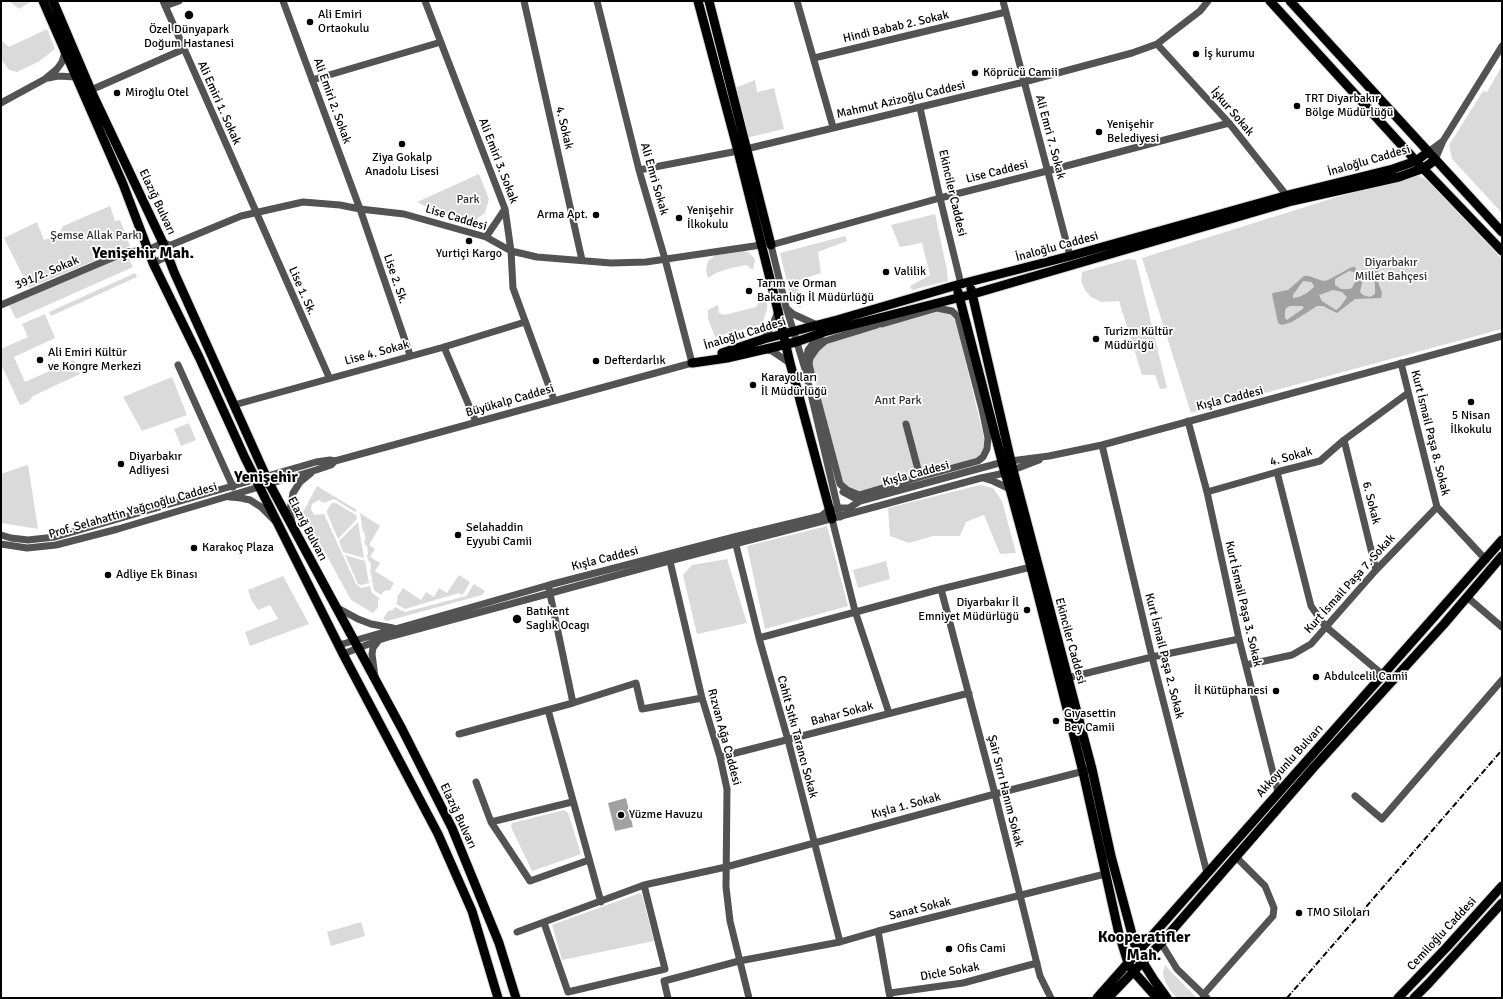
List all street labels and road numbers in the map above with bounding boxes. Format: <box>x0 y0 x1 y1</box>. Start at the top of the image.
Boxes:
street label: Hindi Babab 2. Sokak <box>842 8 950 46</box>
street label: Ali Emiri 2. Sokak <box>310 56 354 146</box>
street label: Ali Emiri 1. Sokak <box>194 59 244 147</box>
street label: Mahmut Azizoğlu Caddesi <box>835 78 967 122</box>
street label: İşkur Sokak <box>1207 85 1257 139</box>
street label: Ali Emri 7. Sokak <box>1032 93 1068 181</box>
street label: 4. Sokak <box>552 105 576 151</box>
street label: Ali Emiri 3. Sokak <box>475 116 521 206</box>
street label: Ali Emri Sokak <box>637 141 671 217</box>
street label: İnaloğlu Caddesi <box>1326 142 1412 180</box>
street label: Ekinciler Caddesi <box>935 148 969 238</box>
street label: Lise Caddesi <box>964 157 1030 187</box>
street label: Elazığ Bulvarı <box>136 167 178 237</box>
street label: Lise Caddesi <box>423 202 489 234</box>
street label: İnaloğlu Caddesi <box>1014 229 1100 265</box>
street label: Lise 2. Sk. <box>380 252 410 306</box>
street label: 391/2. Sokak <box>13 253 81 293</box>
street label: Lise 1. Sk. <box>285 265 319 317</box>
street label: İnaloğlu Caddesi <box>702 315 788 353</box>
street label: Lise 4. Sokak <box>343 337 411 369</box>
street label: Kurt İsmail Paşa 8. Sokak <box>1407 369 1453 497</box>
street label: Büyükalp Caddesi <box>464 382 556 420</box>
street label: Kışla Caddesi <box>1195 384 1265 414</box>
street label: 4. Sokak <box>1268 444 1314 470</box>
street label: Kışla Caddesi <box>881 458 951 490</box>
street label: Prof. Selahattin Yağcıoğlu Caddesi <box>47 480 219 542</box>
street label: 6. Sokak <box>1359 480 1383 526</box>
street label: Elazığ Bulvarı <box>284 494 330 564</box>
street label: Kurt İsmail Paşa 7. Sokak <box>1302 531 1398 637</box>
street label: Kurt İsmail Paşa 3. Sokak <box>1222 540 1264 668</box>
street label: Kışla Caddesi <box>570 544 640 574</box>
street label: Kurt İsmail Paşa 2. Sokak <box>1141 592 1187 720</box>
street label: Ekinciler Caddesi <box>1052 596 1088 686</box>
street label: Cahit Sıtkı Tarancı Sokak <box>774 674 820 800</box>
street label: Rızvan Ağa Caddesi <box>704 687 744 787</box>
street label: Bahar Sokak <box>809 699 875 729</box>
street label: Akkoyunlu Bulvarı <box>1253 722 1327 800</box>
street label: Şair Sırrı Hanım Sokak <box>984 733 1026 849</box>
street label: Elazığ Bulvarı <box>437 781 479 851</box>
street label: Kışla 1. Sokak <box>870 790 942 822</box>
street label: Sanat Sokak <box>888 894 952 924</box>
street label: Cemiloğlu Caddesi <box>1404 894 1480 974</box>
street label: Dicle Sokak <box>919 960 981 984</box>

